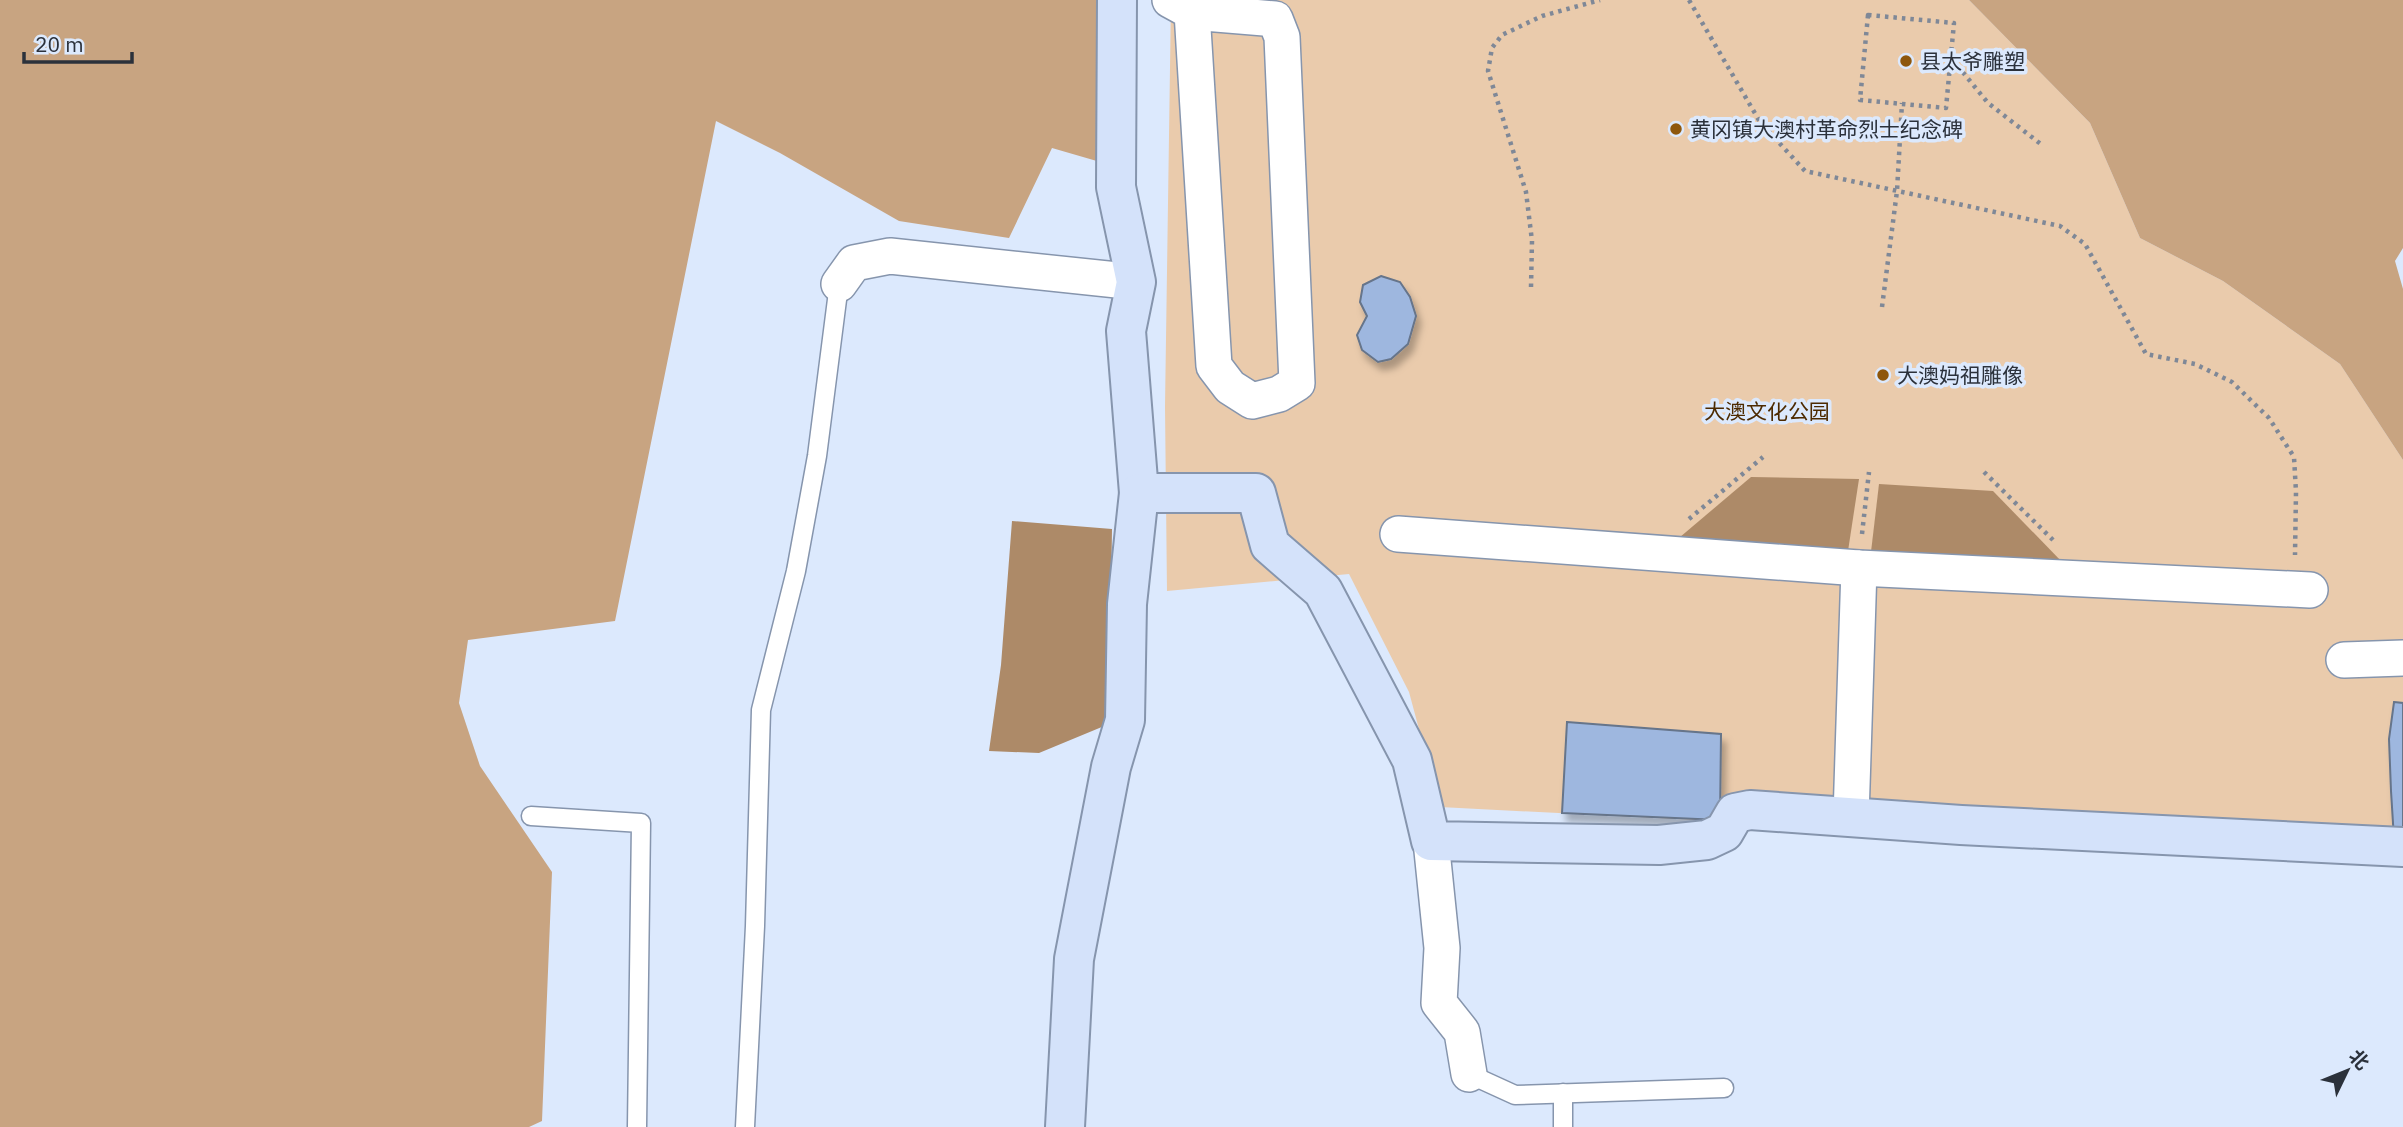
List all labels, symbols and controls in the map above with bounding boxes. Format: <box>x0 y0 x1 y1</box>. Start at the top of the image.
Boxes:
scale bar <box>24 21 133 65</box>
text: 20 m <box>35 30 84 58</box>
place label: 县太爷雕塑 <box>1920 47 2025 75</box>
marker: 县太爷雕塑 <box>1898 53 1914 69</box>
place label: 黄冈镇大澳村革命烈士纪念碑 <box>1690 115 1963 143</box>
marker: 黄冈镇大澳村革命烈士纪念碑 <box>1668 121 1684 137</box>
place label: 大澳妈祖雕像 <box>1897 361 2023 389</box>
marker: 大澳妈祖雕像 <box>1875 367 1891 383</box>
park label: 大澳文化公园 <box>1704 397 1830 425</box>
north arrow <box>2312 1036 2382 1106</box>
text: 北 <box>2344 1044 2375 1075</box>

